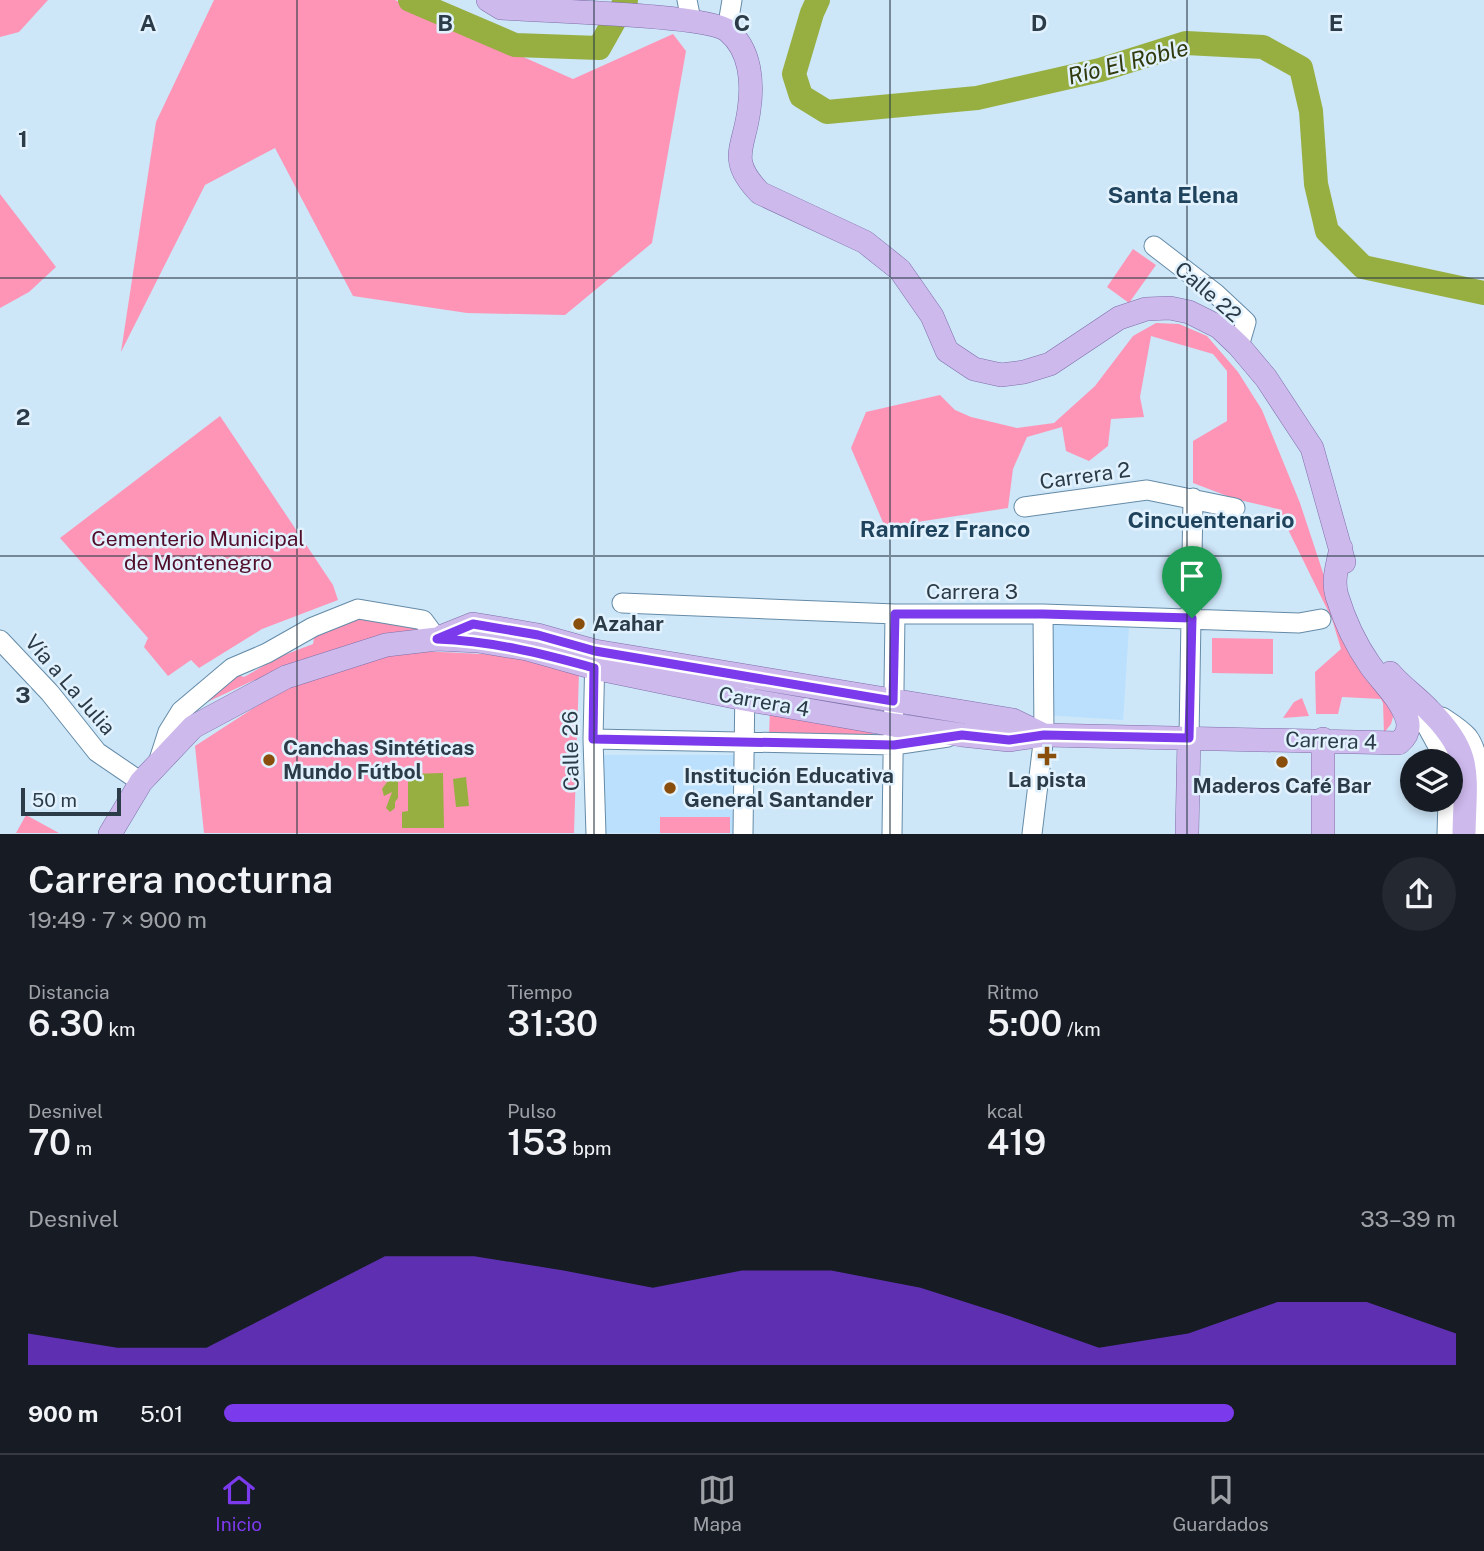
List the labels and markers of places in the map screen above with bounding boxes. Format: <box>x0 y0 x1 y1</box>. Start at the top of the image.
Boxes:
pin <box>1162 546 1222 618</box>
place label: Azahar <box>593 611 664 636</box>
marker: Azahar <box>571 616 587 632</box>
place label: Canchas Sintéticas Mundo Fútbol <box>283 735 474 784</box>
marker: La pista <box>1039 748 1055 764</box>
marker: Canchas Sintéticas Mundo Fútbol <box>261 752 277 768</box>
marker: Maderos Café Bar <box>1274 754 1290 770</box>
place label: Institución Educativa General Santander <box>684 763 894 812</box>
place label: La pista <box>1008 767 1086 792</box>
place label: Maderos Café Bar <box>1193 773 1372 798</box>
marker: Institución Educativa General Santander <box>662 780 678 796</box>

